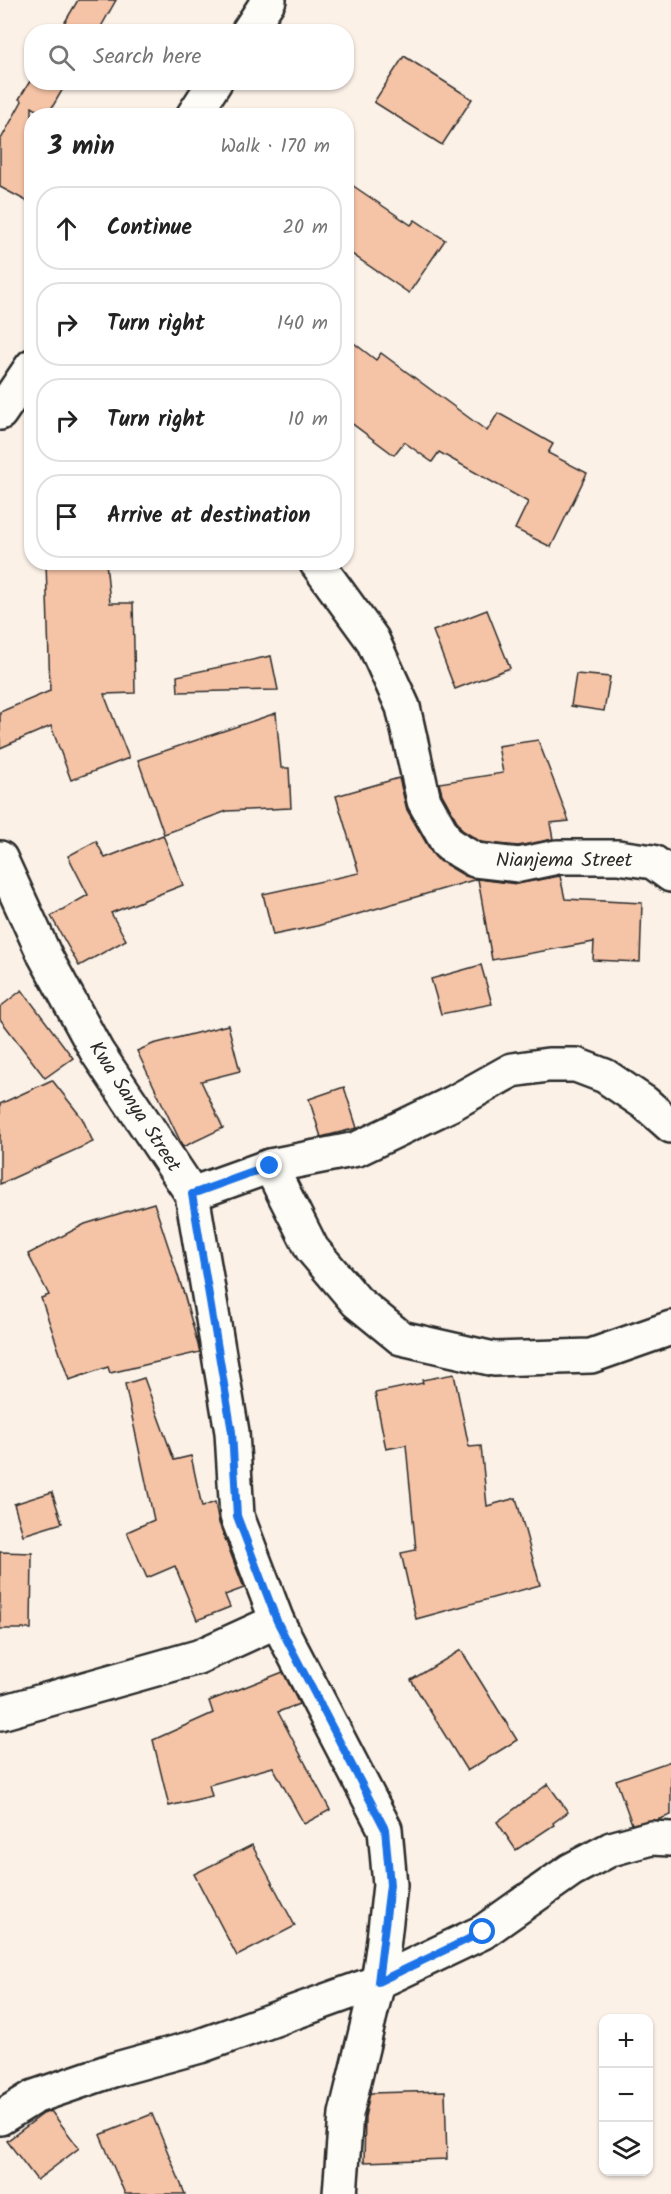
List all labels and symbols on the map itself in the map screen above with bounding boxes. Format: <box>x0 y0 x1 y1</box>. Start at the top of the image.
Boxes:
street label: Nianjema Street <box>496 845 632 877</box>
street label: Kwa Sanya Street <box>80 1035 189 1179</box>
route end <box>256 1152 282 1178</box>
route start <box>469 1918 495 1944</box>

